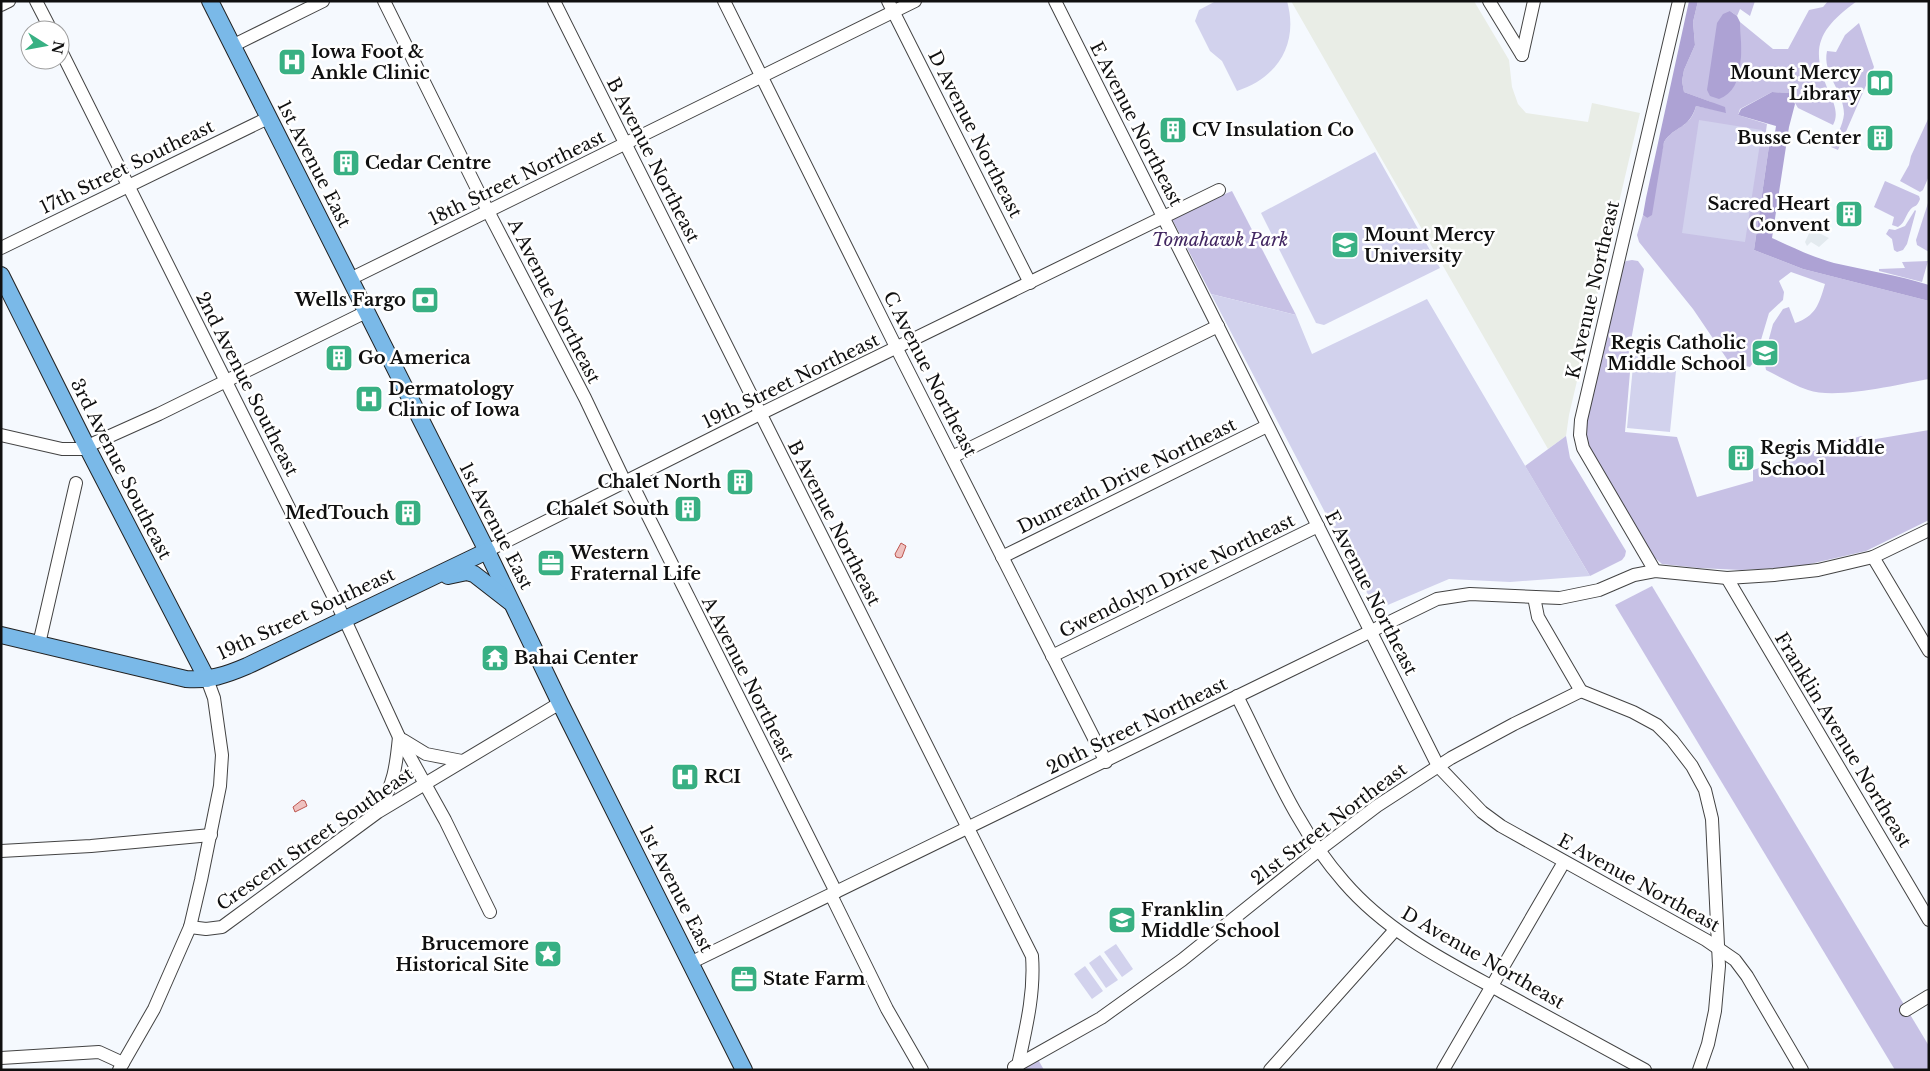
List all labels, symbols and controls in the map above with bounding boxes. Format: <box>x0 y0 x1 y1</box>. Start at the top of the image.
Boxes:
north arrow <box>20 20 70 70</box>
street label: E Avenue Northeast <box>1085 38 1187 210</box>
text: N <box>48 39 68 56</box>
place label: Iowa Foot & Ankle Clinic <box>310 41 430 84</box>
hospital icon: Iowa Foot & Ankle Clinic <box>277 47 307 77</box>
street label: D Avenue Northeast <box>923 47 1027 221</box>
place label: Mount Mercy Library <box>1730 62 1861 105</box>
library icon: Mount Mercy Library <box>1865 68 1895 98</box>
street label: B Avenue Northeast <box>602 74 704 246</box>
street label: 1st Avenue East <box>273 97 355 231</box>
street label: 17th Street Southeast <box>37 115 218 219</box>
building icon: CV Insulation Co <box>1158 115 1188 145</box>
place label: CV Insulation Co <box>1192 119 1354 141</box>
building icon: Busse Center <box>1865 123 1895 153</box>
street label: 18th Street Northeast <box>425 126 609 230</box>
place label: Busse Center <box>1737 127 1861 149</box>
building icon: Cedar Centre <box>331 148 361 178</box>
place label: Cedar Centre <box>365 152 491 174</box>
place label: Sacred Heart Convent <box>1708 193 1830 236</box>
street label: K Avenue Northeast <box>1562 199 1624 381</box>
building icon: Sacred Heart Convent <box>1834 199 1864 229</box>
street label: A Avenue Northeast <box>502 214 605 387</box>
place label: Mount Mercy University <box>1364 224 1495 267</box>
park label: Tomahawk Park <box>1152 229 1288 251</box>
school or university icon: Mount Mercy University <box>1330 230 1360 260</box>
bank icon: Wells Fargo <box>410 285 440 315</box>
street label: C Avenue Northeast <box>879 287 981 461</box>
street label: 2nd Avenue Southeast <box>191 288 303 480</box>
place label: Wells Fargo <box>294 289 406 311</box>
street label: 19th Street Northeast <box>699 329 883 433</box>
place label: Regis Catholic Middle School <box>1607 332 1747 375</box>
school or university icon: Regis Catholic Middle School <box>1750 338 1780 368</box>
building icon: Go America <box>324 343 354 373</box>
place label: Go America <box>358 347 471 369</box>
street label: 3rd Avenue Southeast <box>66 375 176 563</box>
place label: Dermatology Clinic of Iowa <box>388 378 520 421</box>
hospital icon: Dermatology Clinic of Iowa <box>354 384 384 414</box>
street label: Dunreath Drive Northeast <box>1014 413 1240 539</box>
street label: B Avenue Northeast <box>783 437 885 609</box>
place label: Regis Middle School <box>1760 437 1885 480</box>
building icon: Regis Middle School <box>1726 443 1756 473</box>
street label: 1st Avenue East <box>455 459 537 593</box>
building icon: Chalet North <box>725 467 755 497</box>
place label: Chalet North <box>597 471 721 493</box>
building icon: Chalet South <box>673 494 703 524</box>
building icon: MedTouch <box>393 498 423 528</box>
place label: Chalet South <box>546 498 669 520</box>
place label: MedTouch <box>285 502 389 524</box>
street label: E Avenue Northeast <box>1320 507 1422 679</box>
street label: Gwendolyn Drive Northeast <box>1056 509 1298 643</box>
place label: Western Fraternal Life <box>569 542 701 585</box>
office icon: Western Fraternal Life <box>536 548 566 578</box>
street label: 19th Street Southeast <box>214 563 398 665</box>
street label: A Avenue Northeast <box>696 592 799 765</box>
street label: Franklin Avenue Northeast <box>1770 628 1916 852</box>
temple icon: Bahai Center <box>480 643 510 673</box>
place label: Bahai Center <box>514 647 638 669</box>
street label: 20th Street Northeast <box>1043 673 1231 779</box>
street label: 21st Street Northeast <box>1247 758 1411 890</box>
hospital icon: RCI <box>670 762 700 792</box>
street label: Crescent Street Southeast <box>212 763 418 915</box>
place label: RCI <box>704 766 741 788</box>
street label: 1st Avenue East <box>635 822 717 956</box>
street label: E Avenue Northeast <box>1554 829 1724 937</box>
place label: Franklin Middle School <box>1141 899 1280 942</box>
street label: D Avenue Northeast <box>1398 902 1569 1014</box>
school or university icon: Franklin Middle School <box>1107 905 1137 935</box>
place label: Brucemore Historical Site <box>395 933 529 976</box>
place icon: Brucemore Historical Site <box>533 939 563 969</box>
office icon: State Farm <box>729 964 759 994</box>
place label: State Farm <box>763 968 865 990</box>

